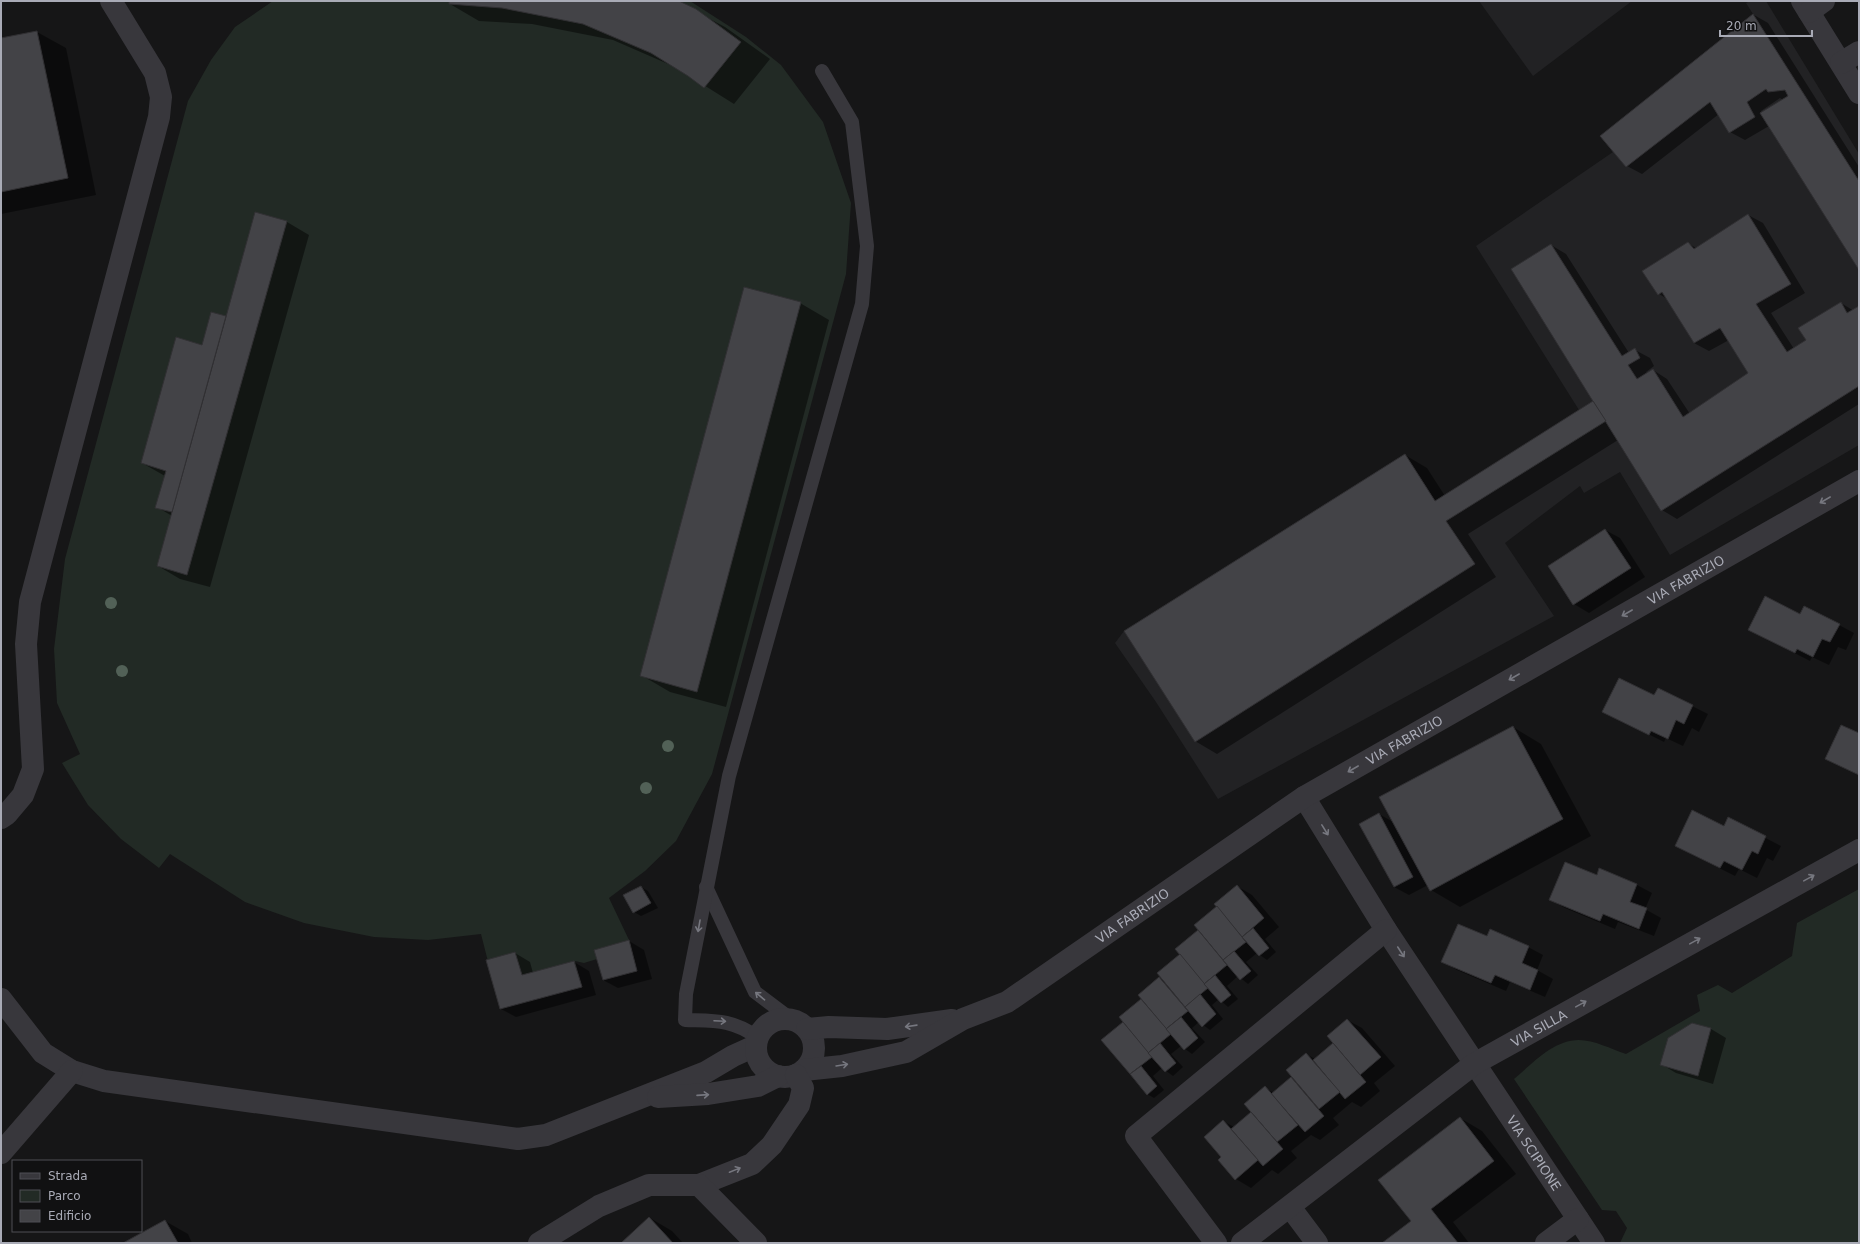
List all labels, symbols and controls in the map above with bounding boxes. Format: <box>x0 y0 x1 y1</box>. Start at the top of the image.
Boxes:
scale bar <box>1720 12 1812 38</box>
text: 20 m <box>1726 19 1757 33</box>
one-way arrow <box>1819 496 1831 504</box>
street label: VIA FABRIZIO <box>1645 552 1727 607</box>
one-way arrow <box>1621 609 1633 617</box>
one-way arrow <box>1508 674 1520 682</box>
street label: VIA FABRIZIO <box>1363 712 1445 768</box>
one-way arrow <box>1347 766 1359 774</box>
one-way arrow <box>1321 824 1329 836</box>
one-way arrow <box>1803 873 1815 881</box>
street label: VIA FABRIZIO <box>1093 885 1172 946</box>
one-way arrow <box>695 919 703 932</box>
one-way arrow <box>1689 937 1701 944</box>
one-way arrow <box>1397 947 1405 958</box>
one-way arrow <box>755 991 765 1000</box>
one-way arrow <box>1575 1000 1587 1007</box>
street label: VIA SILLA <box>1508 1006 1569 1050</box>
one-way arrow <box>713 1017 726 1025</box>
one-way arrow <box>905 1022 918 1030</box>
one-way arrow <box>835 1061 848 1069</box>
one-way arrow <box>696 1091 709 1098</box>
street label: VIA SCIPIONE <box>1504 1113 1564 1193</box>
legend <box>12 1160 142 1232</box>
one-way arrow <box>729 1166 741 1174</box>
text: Strada <box>48 1169 88 1183</box>
text: Parco <box>48 1189 81 1203</box>
text: Edificio <box>48 1209 91 1223</box>

